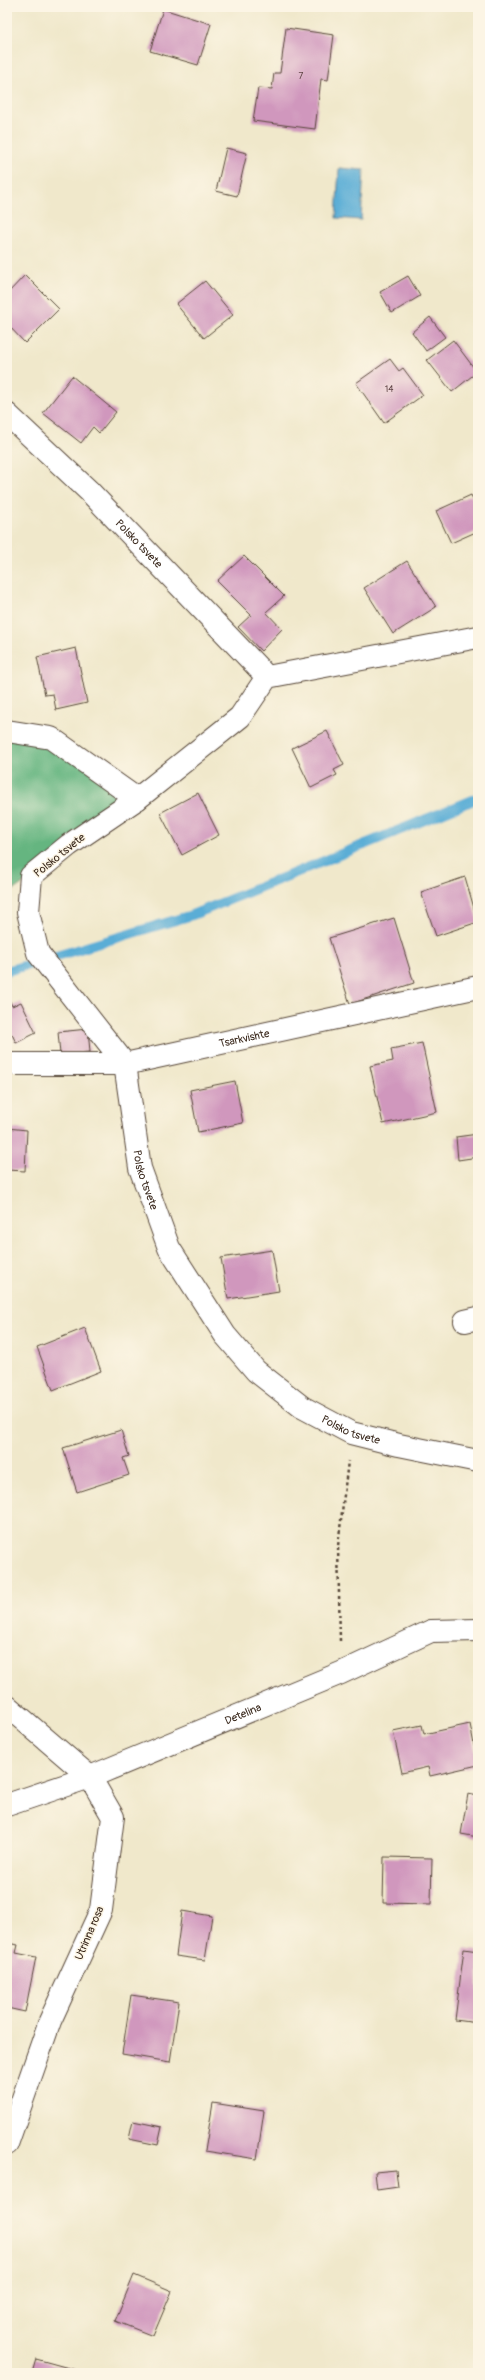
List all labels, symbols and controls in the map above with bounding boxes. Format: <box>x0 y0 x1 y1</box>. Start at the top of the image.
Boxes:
house number: 7 <box>299 71 304 82</box>
house number: 14 <box>385 384 394 395</box>
street label: Polsko tsvete <box>113 517 165 571</box>
street label: Polsko tsvete <box>31 830 88 880</box>
street label: Tsarkvishte <box>218 1027 271 1050</box>
street label: Polsko tsvete <box>130 1149 161 1212</box>
street label: Polsko tsvete <box>319 1413 382 1447</box>
street label: Detelina <box>223 1701 263 1727</box>
street label: Utrinna rosa <box>72 1904 107 1962</box>

